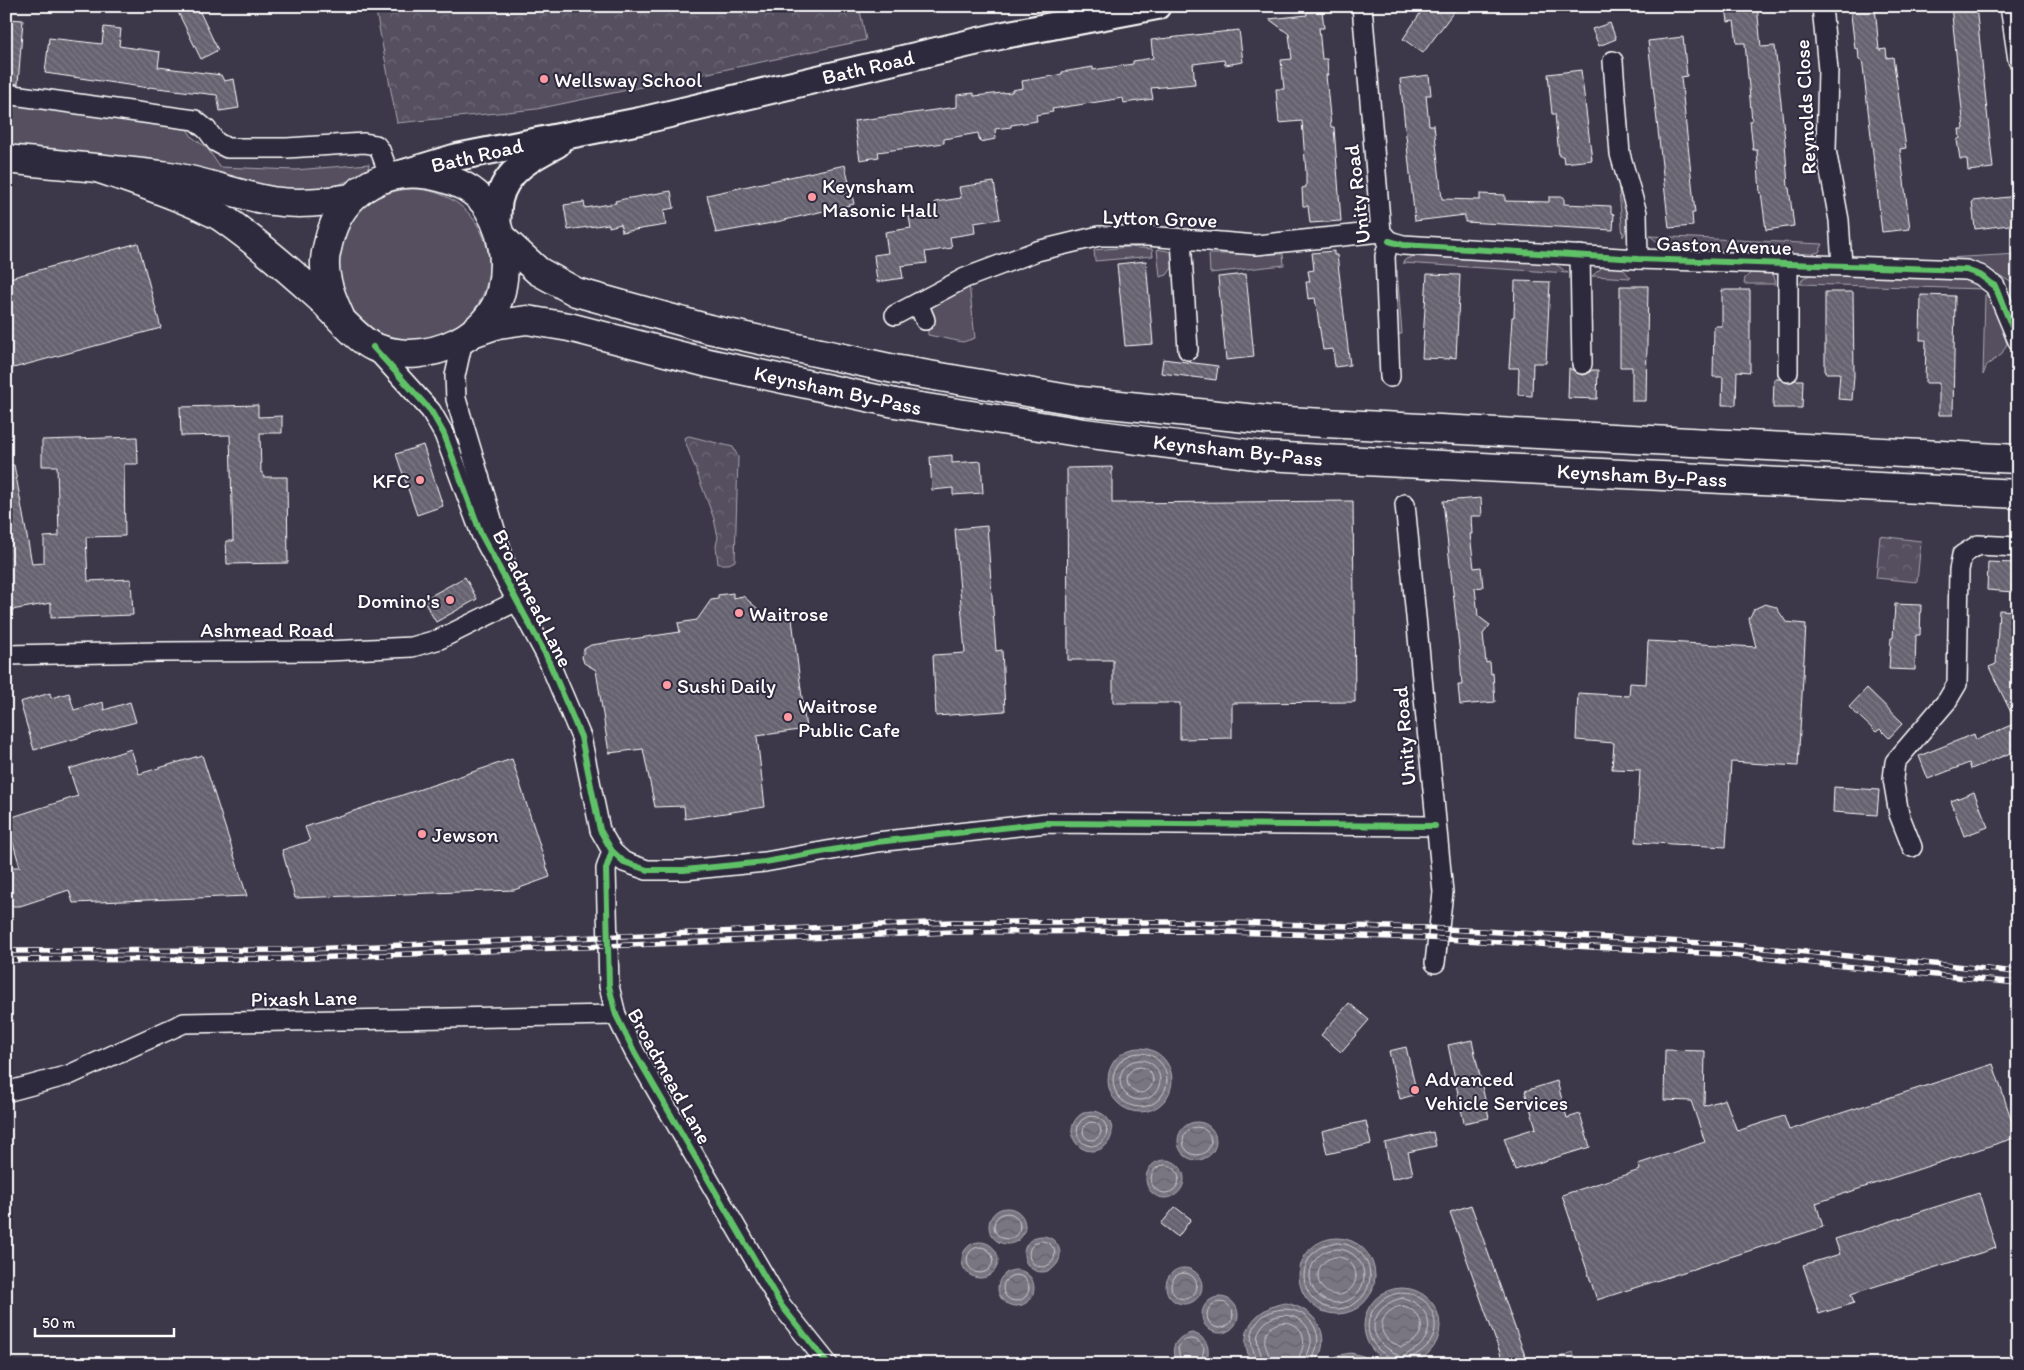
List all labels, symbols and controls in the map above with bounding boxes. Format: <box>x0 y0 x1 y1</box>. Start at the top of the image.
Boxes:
street label: Reynolds Close <box>1789 39 1821 175</box>
street label: Bath Road <box>820 44 917 90</box>
place label: Wellsway School <box>554 67 702 92</box>
marker: Wellsway School <box>538 73 550 85</box>
street label: Bath Road <box>429 132 526 178</box>
street label: Unity Road <box>1338 143 1375 245</box>
place label: Keynsham Masonic Hall <box>822 173 938 222</box>
marker: Keynsham Masonic Hall <box>806 191 818 203</box>
street label: Lytton Grove <box>1102 204 1218 232</box>
street label: Gaston Avenue <box>1656 230 1792 260</box>
street label: Keynsham By-Pass <box>752 360 924 420</box>
street label: Keynsham By-Pass <box>1152 429 1324 471</box>
street label: Keynsham By-Pass <box>1556 458 1728 492</box>
place label: KFC <box>372 468 410 493</box>
marker: KFC <box>414 474 426 486</box>
street label: Broadmead Lane <box>487 525 579 671</box>
place label: Domino's <box>357 588 440 613</box>
marker: Domino's <box>444 594 456 606</box>
place label: Waitrose <box>749 601 828 626</box>
marker: Waitrose <box>733 607 745 619</box>
street label: Ashmead Road <box>200 617 334 642</box>
place label: Sushi Daily <box>677 673 776 698</box>
marker: Sushi Daily <box>661 679 673 691</box>
street label: Unity Road <box>1387 685 1421 787</box>
place label: Waitrose Public Cafe <box>798 693 900 742</box>
marker: Waitrose Public Cafe <box>782 711 794 723</box>
place label: Jewson <box>432 822 499 847</box>
marker: Jewson <box>416 828 428 840</box>
street label: Pixash Lane <box>250 985 358 1011</box>
street label: Broadmead Lane <box>622 1004 718 1148</box>
place label: Advanced Vehicle Services <box>1425 1066 1568 1115</box>
marker: Advanced Vehicle Services <box>1409 1084 1421 1096</box>
scale bar <box>35 1305 174 1337</box>
text: 50 m <box>42 1314 75 1332</box>

